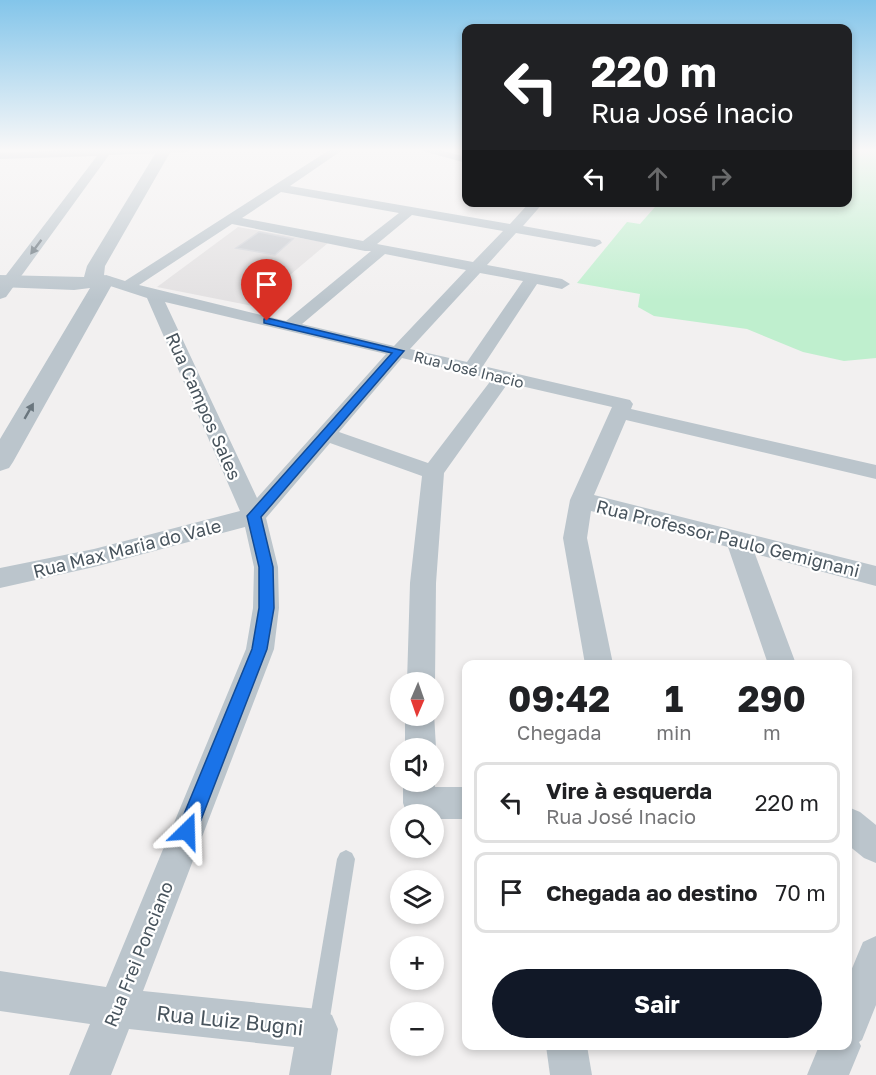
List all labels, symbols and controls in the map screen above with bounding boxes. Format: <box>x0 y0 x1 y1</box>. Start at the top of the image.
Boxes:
text: 220 m <box>591 46 717 96</box>
icon: left <box>492 48 570 126</box>
text: Rua José Inacio <box>591 97 794 129</box>
icon: left <box>578 162 611 195</box>
icon: ahead <box>641 162 674 195</box>
icon: right <box>704 162 737 195</box>
one-way arrow <box>30 239 42 254</box>
pin <box>241 259 292 321</box>
icon: arrive <box>250 268 283 301</box>
street label: Rua Campos Sales <box>162 329 246 483</box>
street label: Rua José Inacio <box>412 347 526 391</box>
one-way arrow <box>23 403 34 419</box>
street label: Rua Professor Paulo Gemignani <box>594 495 862 581</box>
street label: Rua Max Maria do Vale <box>31 514 223 582</box>
north arrow <box>390 672 444 726</box>
map controls <box>390 672 444 1056</box>
text: 09:42 <box>508 677 610 720</box>
text: 1 <box>665 677 683 720</box>
text: 290 <box>738 677 806 720</box>
text: Chegada <box>517 720 602 744</box>
text: min <box>656 720 692 744</box>
text: m <box>763 720 781 744</box>
button: sound <box>390 738 444 792</box>
text: Vire à esquerda <box>546 777 712 804</box>
icon: left <box>495 786 528 819</box>
text: 220 m <box>755 789 819 816</box>
position arrow <box>155 799 219 863</box>
button: search <box>390 804 444 858</box>
text: Rua José Inacio <box>546 804 696 828</box>
button: layers <box>390 870 444 924</box>
icon: arrive <box>495 876 528 909</box>
street label: Rua Frei Ponciano <box>99 878 177 1030</box>
text: Chegada ao destino <box>546 879 758 906</box>
text: 70 m <box>776 879 826 906</box>
button: + <box>390 936 444 990</box>
button: Sair <box>492 969 822 1038</box>
street label: Rua Luiz Bugni <box>155 999 305 1041</box>
button: − <box>390 1002 444 1056</box>

